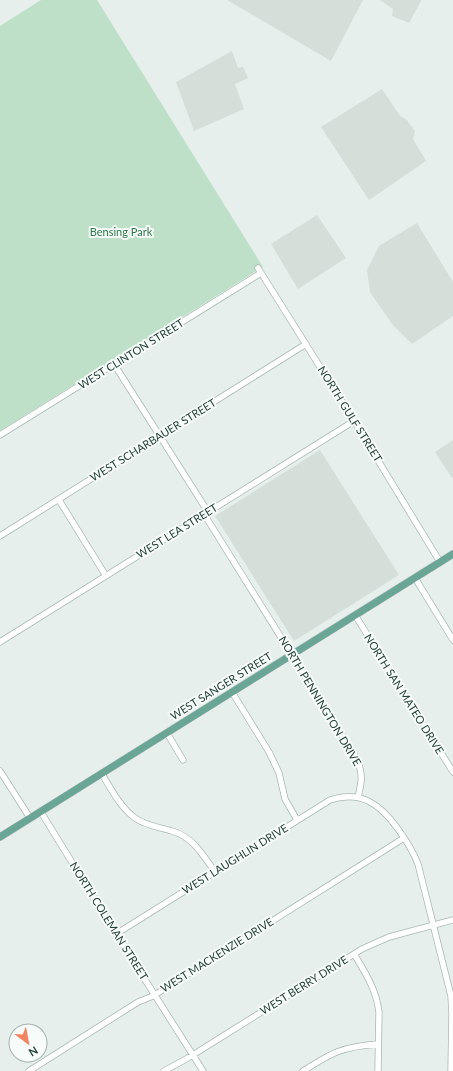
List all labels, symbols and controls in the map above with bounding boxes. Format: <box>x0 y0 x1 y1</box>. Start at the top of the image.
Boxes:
park label: Bensing Park <box>90 225 153 238</box>
street label: WEST CLINTON STREET <box>76 316 186 391</box>
street label: NORTH GULF STREET <box>316 363 386 465</box>
street label: WEST SCHARBAUER STREET <box>87 395 218 484</box>
street label: WEST LEA STREET <box>134 500 220 561</box>
street label: NORTH SAN MATEO DRIVE <box>362 631 447 756</box>
street label: NORTH PENNINGTON DRIVE <box>276 633 364 768</box>
street label: WEST SANGER STREET <box>168 649 274 722</box>
street label: WEST LAUGHLIN DRIVE <box>179 821 290 896</box>
street label: NORTH COLEMAN STREET <box>68 859 151 983</box>
street label: WEST MACKENZIE DRIVE <box>158 914 276 995</box>
street label: WEST BERRY DRIVE <box>257 952 350 1017</box>
north arrow <box>8 1023 48 1063</box>
text: N <box>27 1044 41 1060</box>

